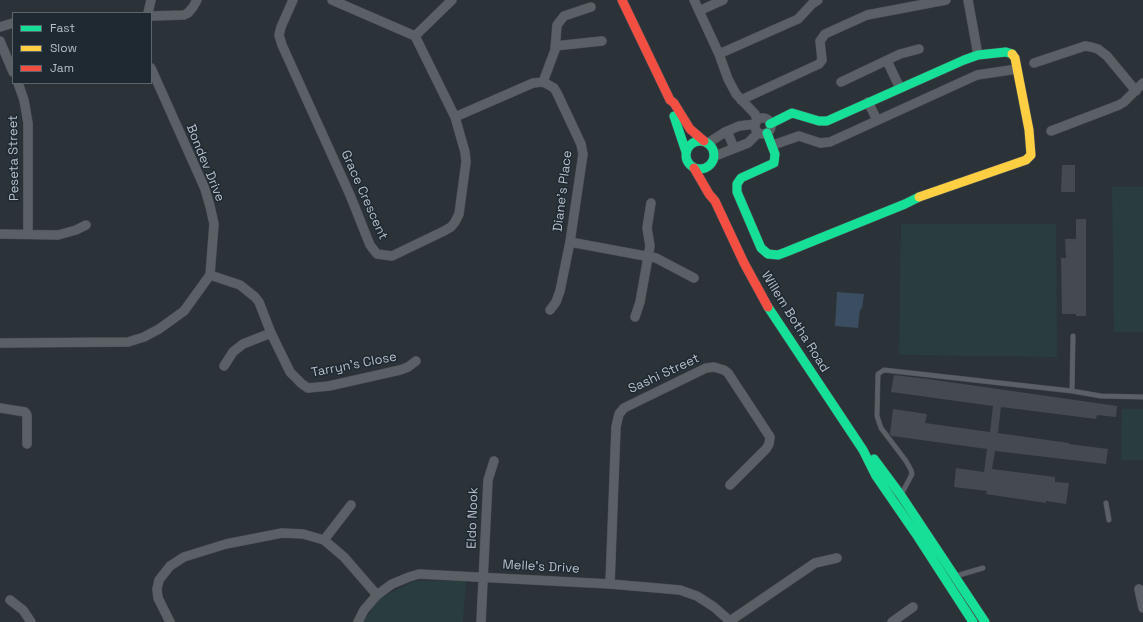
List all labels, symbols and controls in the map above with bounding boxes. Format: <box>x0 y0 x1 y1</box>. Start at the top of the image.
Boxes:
legend <box>12 12 152 84</box>
text: Fast <box>50 20 75 36</box>
text: Slow <box>50 40 77 56</box>
text: Jam <box>50 60 74 76</box>
street label: Peseta Street <box>5 115 23 201</box>
street label: Bondev Drive <box>182 122 228 204</box>
street label: Grace Crescent <box>337 148 391 242</box>
street label: Diane's Place <box>550 150 576 232</box>
street label: Willem Botha Road <box>758 269 832 375</box>
street label: Tarryn's Close <box>310 349 398 381</box>
street label: Sashi Street <box>626 351 702 397</box>
street label: Eldo Nook <box>464 487 482 549</box>
street label: Melle's Drive <box>502 557 580 577</box>

